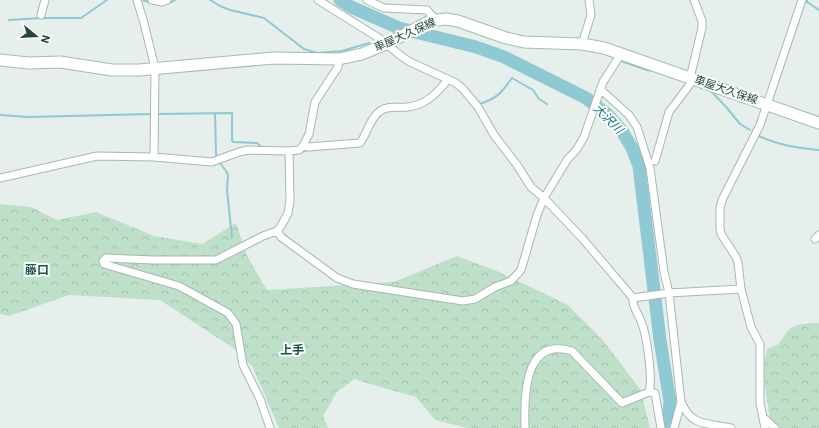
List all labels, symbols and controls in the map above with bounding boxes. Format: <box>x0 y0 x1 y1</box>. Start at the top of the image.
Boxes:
north arrow <box>16 16 56 56</box>
street label: 車屋大久保線 <box>372 16 438 54</box>
text: N <box>38 33 52 45</box>
street label: 車屋大久保線 <box>693 73 759 107</box>
water label: 大沢川 <box>590 101 627 138</box>
district label: 藤口 <box>25 263 49 277</box>
district label: 上手 <box>280 343 304 357</box>

